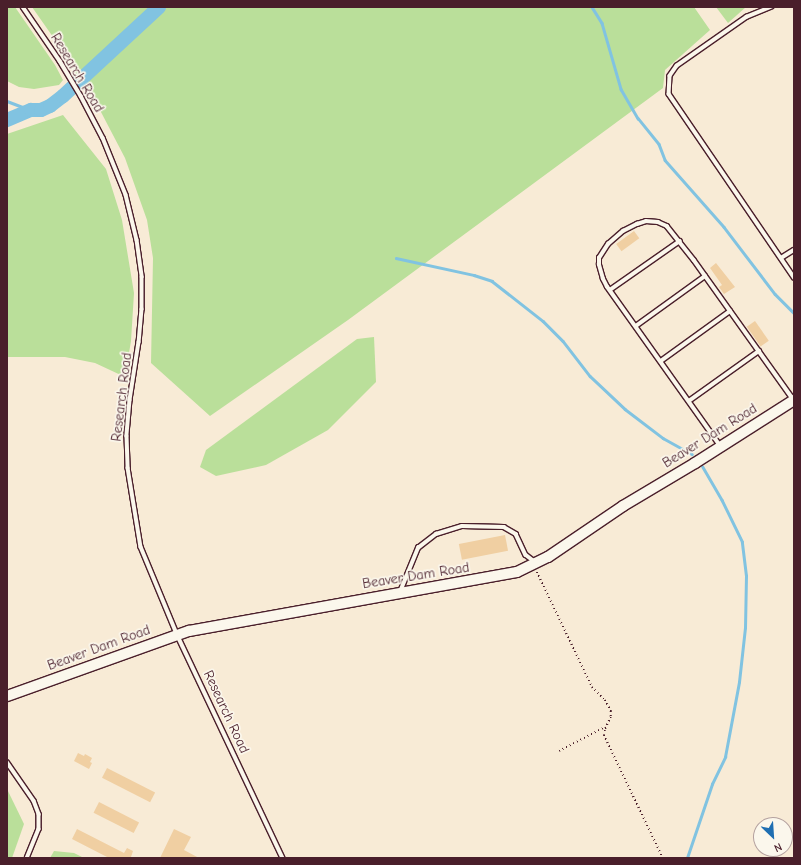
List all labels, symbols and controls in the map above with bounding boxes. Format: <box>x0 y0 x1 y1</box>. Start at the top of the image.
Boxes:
street label: Research Road <box>47 30 107 116</box>
street label: Research Road <box>108 352 136 442</box>
street label: Beaver Dam Road <box>660 400 760 472</box>
street label: Beaver Dam Road <box>361 559 471 593</box>
street label: Beaver Dam Road <box>45 622 153 674</box>
street label: Research Road <box>199 668 253 756</box>
north arrow <box>753 817 793 857</box>
text: N <box>772 840 784 855</box>

